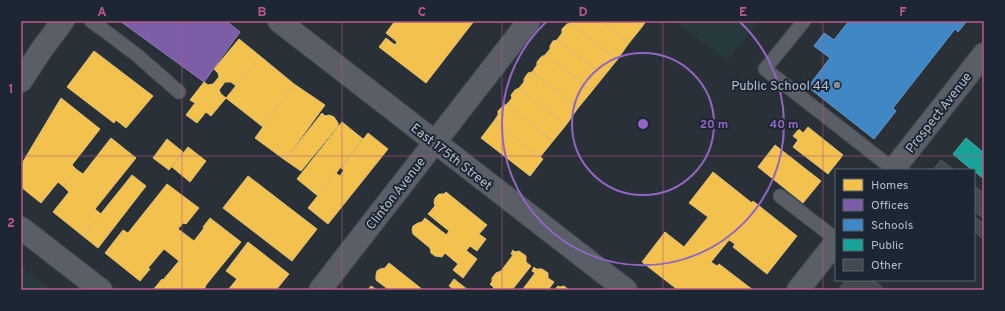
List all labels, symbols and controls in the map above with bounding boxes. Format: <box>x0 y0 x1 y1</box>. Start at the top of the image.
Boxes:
text: A <box>97 5 107 21</box>
text: B <box>258 5 267 21</box>
text: C <box>418 5 426 21</box>
text: D <box>578 5 588 21</box>
text: E <box>739 5 747 21</box>
text: F <box>899 5 907 21</box>
street label: Prospect Avenue <box>903 70 976 157</box>
place label: Public School 44 <box>731 79 829 95</box>
marker: Public School 44 <box>832 80 842 90</box>
text: 1 <box>8 82 14 98</box>
centre of rings <box>636 117 650 131</box>
text: 20 m <box>700 117 728 133</box>
text: 40 m <box>769 117 799 133</box>
street label: East 175th Street <box>407 121 495 194</box>
street label: Clinton Avenue <box>363 155 430 234</box>
legend <box>835 169 975 281</box>
text: Homes <box>871 178 908 194</box>
text: Offices <box>871 198 909 214</box>
text: 2 <box>7 216 15 232</box>
text: Schools <box>871 218 913 234</box>
text: Public <box>871 238 904 254</box>
text: Other <box>871 258 903 274</box>

